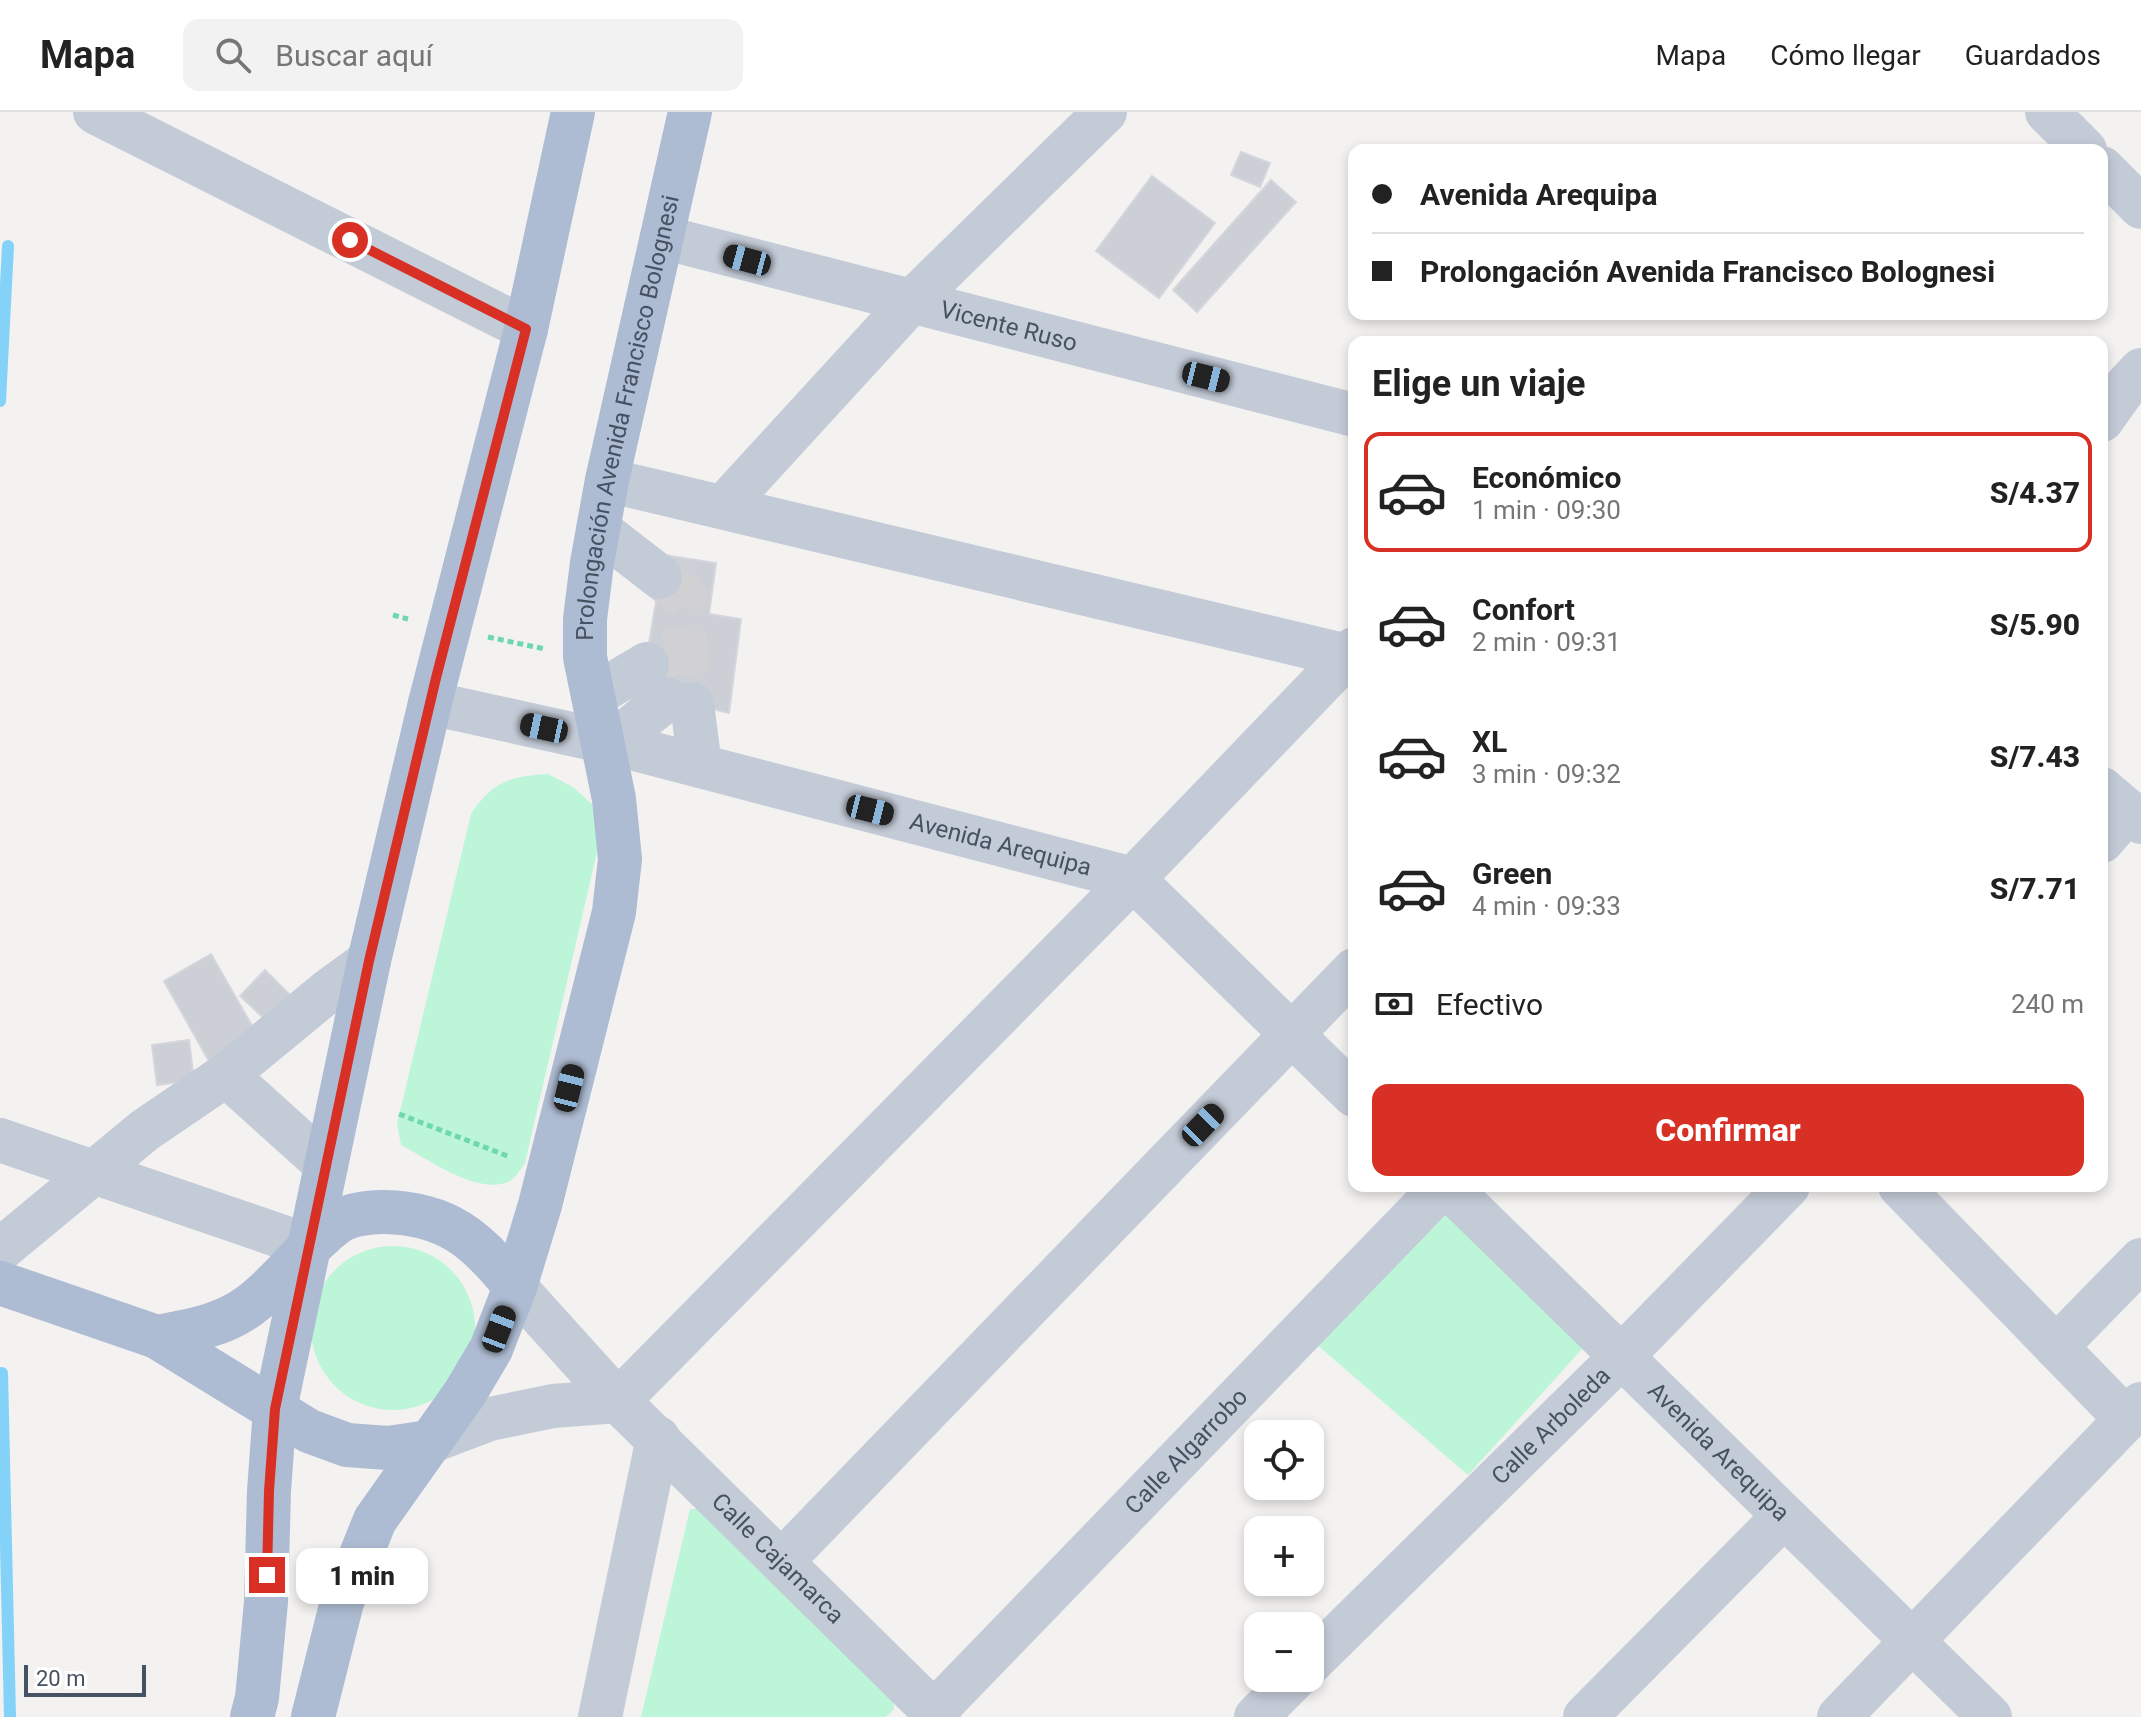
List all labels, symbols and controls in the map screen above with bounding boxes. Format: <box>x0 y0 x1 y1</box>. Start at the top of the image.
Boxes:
search box <box>183 19 743 91</box>
text: Mapa <box>40 33 135 77</box>
icon: search <box>211 33 255 77</box>
text: Buscar aquí <box>275 38 433 73</box>
text: Mapa <box>1656 39 1726 72</box>
text: Cómo llegar <box>1770 39 1921 72</box>
text: Guardados <box>1965 39 2101 72</box>
text: Avenida Arequipa <box>1420 177 1657 212</box>
street label: Prolongación Avenida Francisco Bolognesi <box>571 192 685 641</box>
route start <box>332 222 368 258</box>
car <box>721 242 773 278</box>
text: Prolongación Avenida Francisco Bolognesi <box>1420 254 1995 289</box>
street label: Vicente Ruso <box>937 295 1080 357</box>
car <box>1180 360 1232 394</box>
text: Elige un viaje <box>1372 363 1585 405</box>
icon: car <box>1376 456 1448 528</box>
text: Económico <box>1472 460 1621 495</box>
text: S/4.37 <box>1990 475 2080 510</box>
text: 1 min · 09:30 <box>1472 495 1621 525</box>
icon: car <box>1376 588 1448 660</box>
text: Confort <box>1472 592 1575 627</box>
text: S/5.90 <box>1990 607 2080 642</box>
text: 2 min · 09:31 <box>1472 627 1621 657</box>
car <box>518 711 570 745</box>
icon: car <box>1376 720 1448 792</box>
text: XL <box>1472 724 1507 759</box>
text: S/7.43 <box>1990 739 2080 774</box>
text: 3 min · 09:32 <box>1472 759 1621 789</box>
car <box>844 793 896 827</box>
street label: Avenida Arequipa <box>907 807 1094 882</box>
icon: car <box>1376 852 1448 924</box>
text: Green <box>1472 856 1552 891</box>
text: S/7.71 <box>1990 871 2080 906</box>
text: 4 min · 09:33 <box>1472 891 1621 921</box>
icon: cash <box>1372 982 1416 1026</box>
text: Efectivo <box>1436 987 1543 1022</box>
text: 240 m <box>2011 989 2084 1019</box>
car <box>552 1062 586 1114</box>
button: Confirmar <box>1372 1084 2084 1176</box>
car <box>1178 1099 1228 1151</box>
car <box>479 1302 519 1356</box>
street label: Calle Arboleda <box>1486 1362 1616 1490</box>
street label: Avenida Arequipa <box>1642 1376 1795 1527</box>
street label: Calle Algarrobo <box>1119 1382 1253 1520</box>
map controls <box>1244 1420 1324 1692</box>
button: locate <box>1244 1420 1324 1500</box>
street label: Calle Cajamarca <box>706 1487 850 1629</box>
button: + <box>1244 1516 1324 1596</box>
callout: 1 min <box>295 1547 427 1603</box>
route end <box>249 1557 285 1593</box>
text: 1 min <box>329 1561 395 1591</box>
button: − <box>1244 1612 1324 1692</box>
scale bar <box>24 1661 146 1697</box>
text: 20 m <box>36 1666 85 1691</box>

